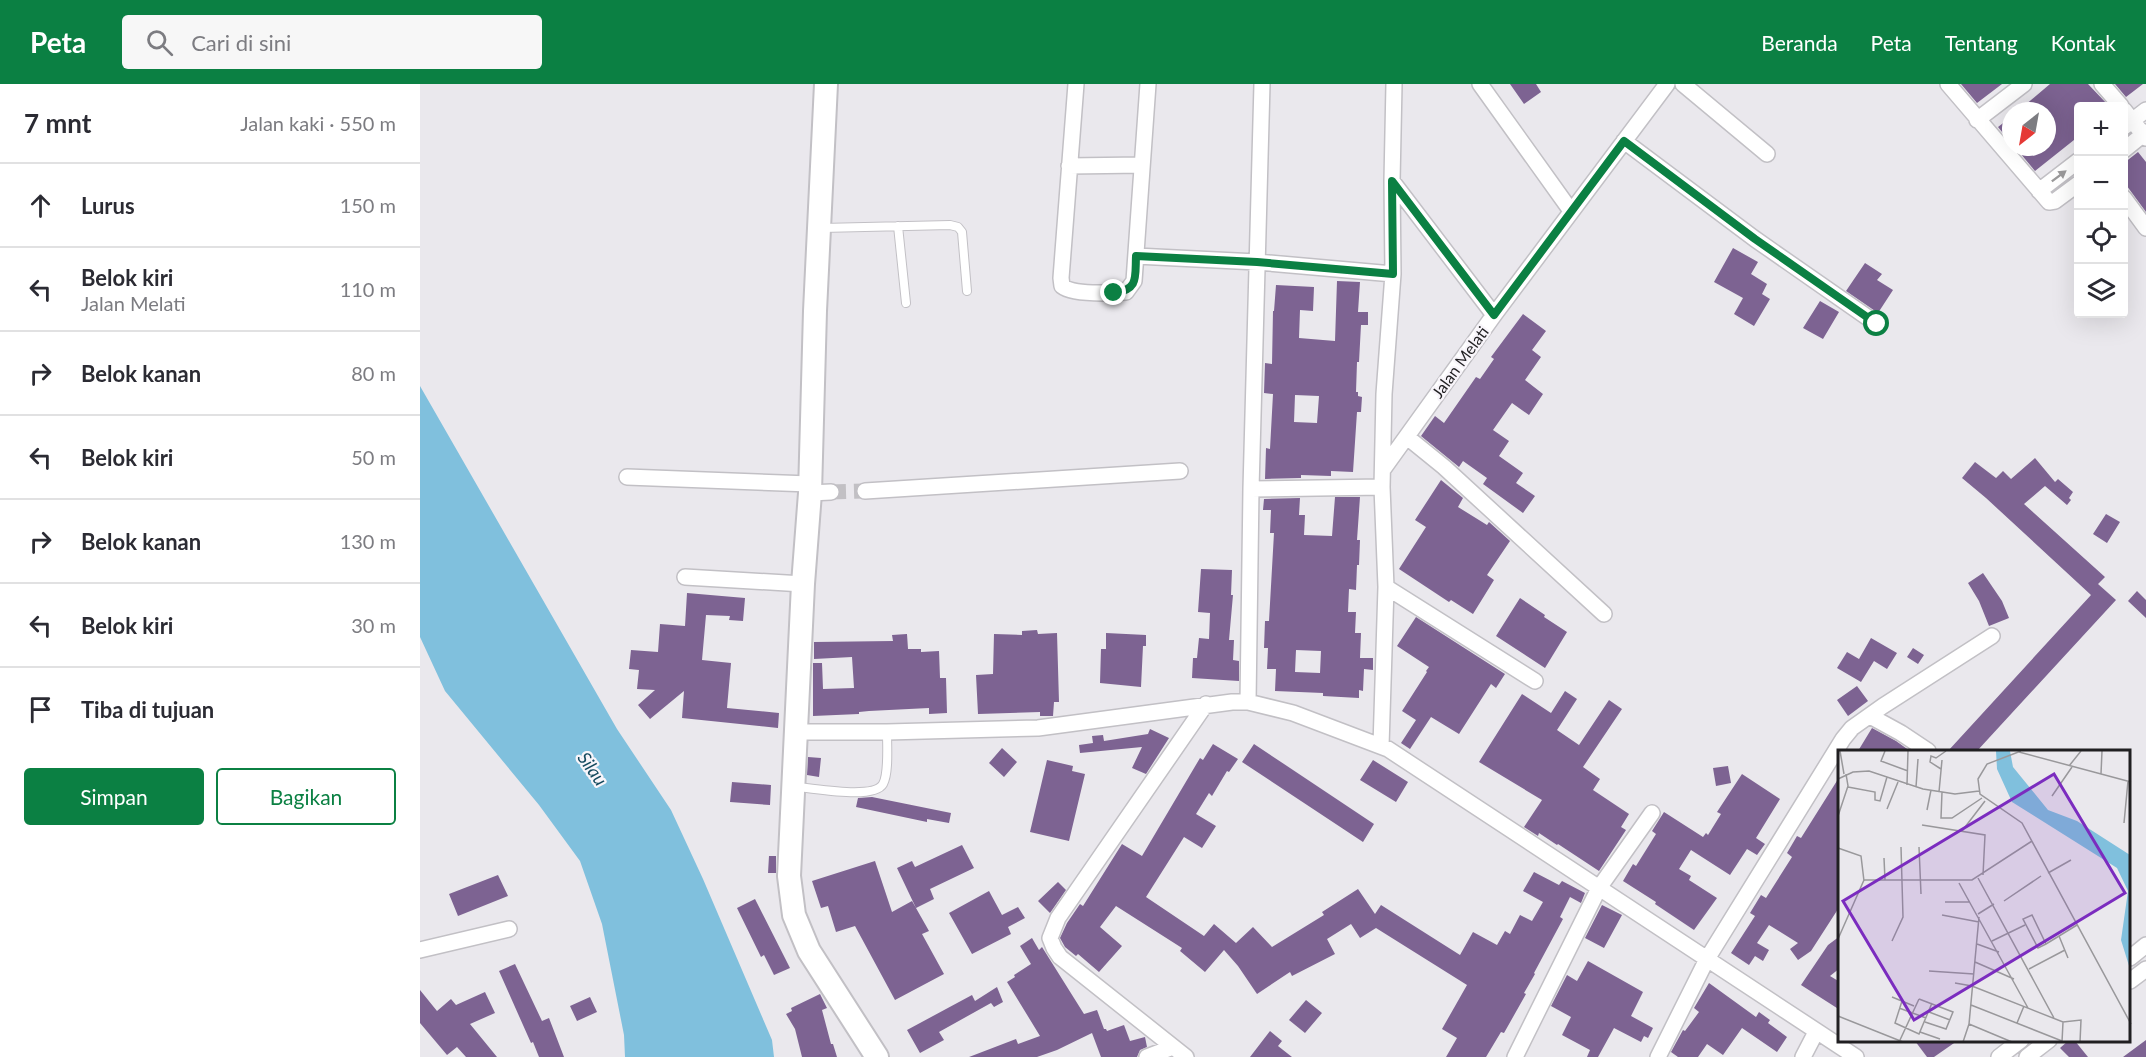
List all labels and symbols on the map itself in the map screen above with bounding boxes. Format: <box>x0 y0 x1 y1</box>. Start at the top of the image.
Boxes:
north arrow <box>2002 102 2056 156</box>
one-way arrow <box>2050 170 2066 182</box>
route end <box>1100 279 1126 305</box>
route start <box>1863 310 1889 336</box>
street label: Jalan Melati <box>1427 322 1492 401</box>
water label: Silau <box>573 747 612 789</box>
inset map <box>1838 750 2131 1042</box>

